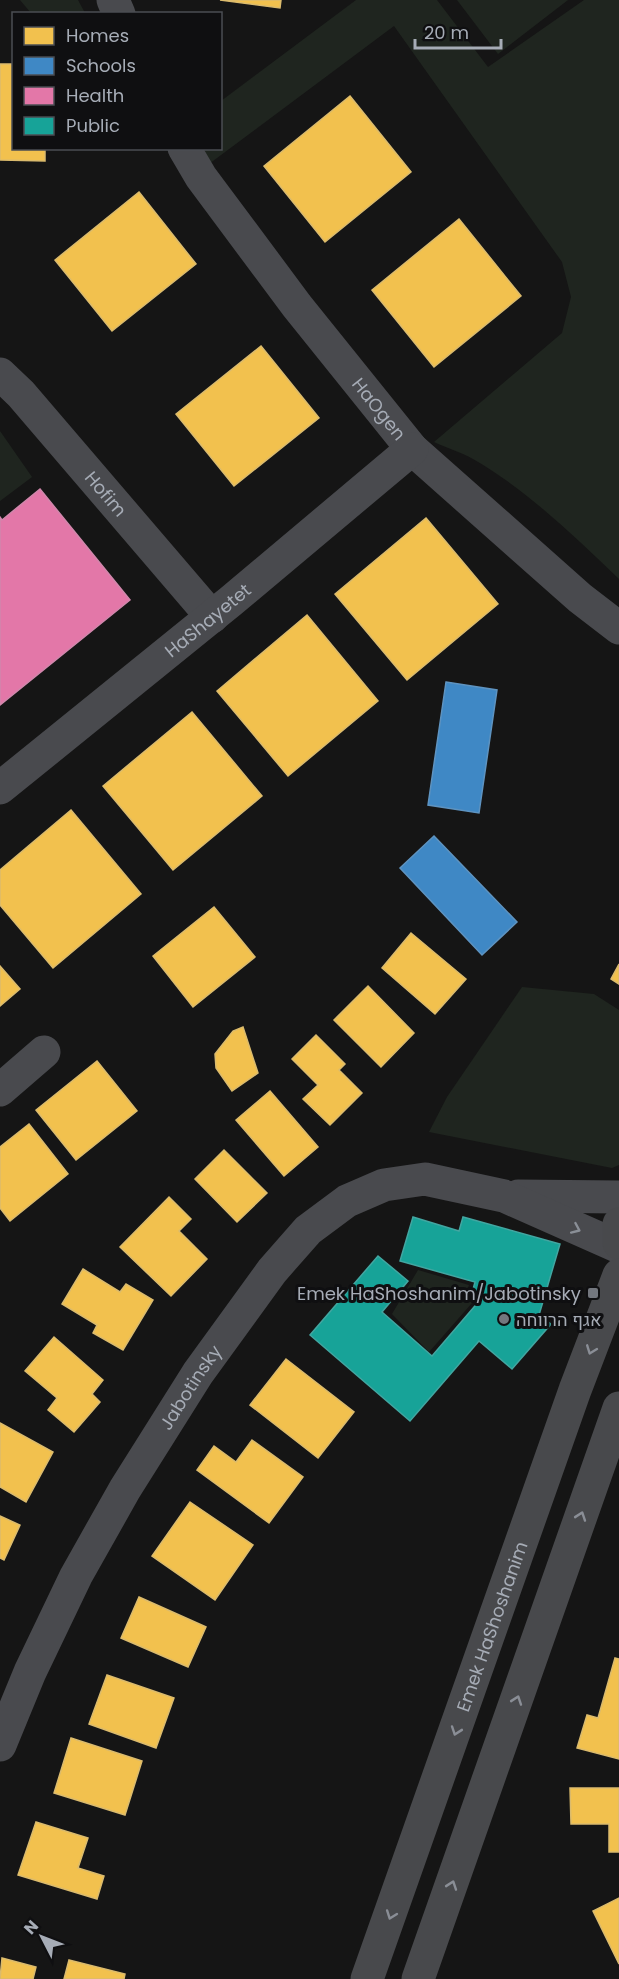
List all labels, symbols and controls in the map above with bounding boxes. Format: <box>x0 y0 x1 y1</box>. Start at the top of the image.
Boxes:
legend <box>12 12 222 150</box>
scale bar <box>415 12 500 50</box>
text: 20 m <box>424 20 469 45</box>
text: Homes <box>66 23 129 48</box>
text: Schools <box>66 53 136 78</box>
text: Health <box>66 83 124 108</box>
text: Public <box>66 113 120 138</box>
street label: HaOgen <box>347 372 412 445</box>
street label: Hofim <box>80 465 133 522</box>
street label: HaShayetet <box>159 577 256 663</box>
one-way arrow <box>570 1221 581 1233</box>
place label: Emek HaShoshanim/Jabotinsky <box>297 1281 581 1306</box>
marker: Emek HaShoshanim/Jabotinsky <box>586 1286 600 1300</box>
place label: אגף הרווחה <box>516 1307 602 1332</box>
marker: אגף הרווחה <box>497 1312 511 1326</box>
street label: Jabotinsky <box>153 1340 227 1434</box>
one-way arrow <box>585 1344 598 1354</box>
one-way arrow <box>574 1512 587 1522</box>
street label: Emek HaShoshanim <box>450 1538 533 1715</box>
one-way arrow <box>509 1696 522 1706</box>
one-way arrow <box>450 1725 463 1736</box>
one-way arrow <box>445 1880 458 1890</box>
north arrow <box>12 1907 72 1967</box>
one-way arrow <box>385 1909 398 1920</box>
text: N <box>19 1915 44 1939</box>

